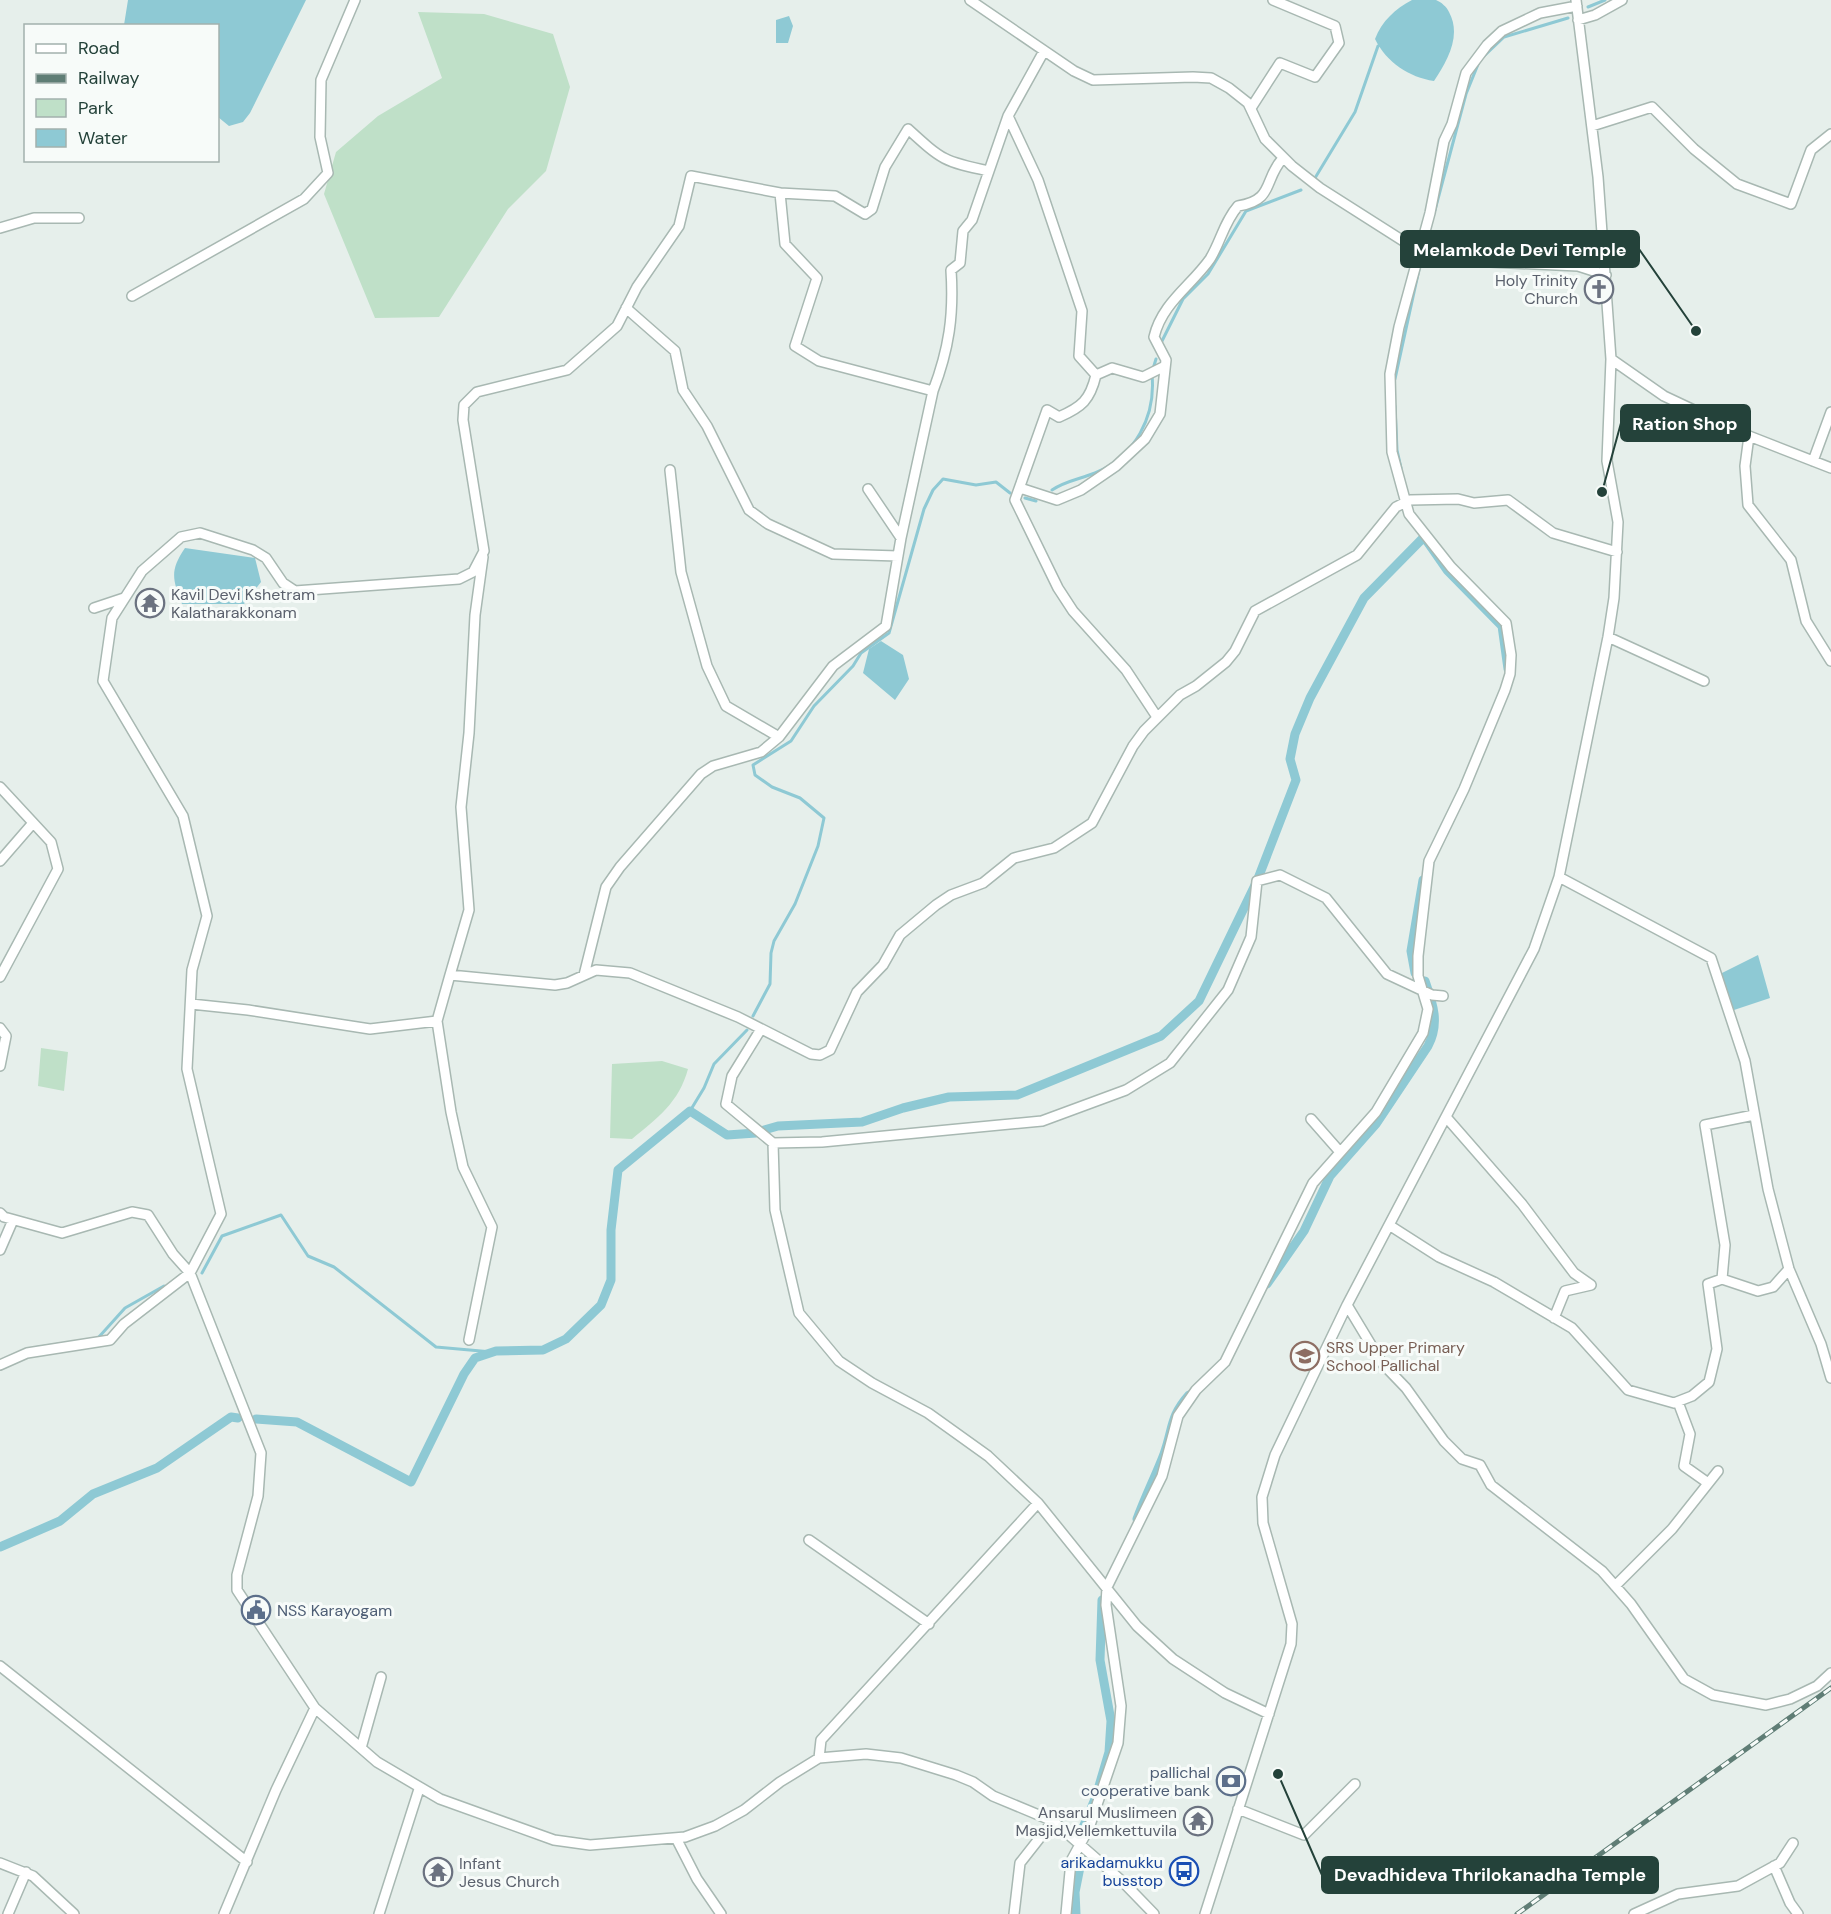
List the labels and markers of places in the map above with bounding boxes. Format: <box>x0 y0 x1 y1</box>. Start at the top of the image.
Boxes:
callout: Melamkode Devi Temple <box>1401 231 1639 267</box>
place label: Holy Trinity Church <box>1495 270 1578 309</box>
church icon: Holy Trinity Church <box>1583 273 1615 305</box>
callout: Ration Shop <box>1621 405 1750 441</box>
place label: Kavil Devi Kshetram Kalatharakkonam <box>171 584 315 623</box>
temple icon: Kavil Devi Kshetram Kalatharakkonam <box>134 587 166 619</box>
place label: SRS Upper Primary School Pallichal <box>1326 1337 1465 1376</box>
school or university icon: SRS Upper Primary School Pallichal <box>1289 1340 1321 1372</box>
public building icon: NSS Karayogam <box>240 1594 272 1626</box>
place label: NSS Karayogam <box>277 1600 392 1621</box>
place label: pallichal cooperative bank <box>1081 1762 1210 1801</box>
bank icon: pallichal cooperative bank <box>1215 1765 1247 1797</box>
place label: Ansarul Muslimeen Masjid,Vellemkettuvila <box>1015 1802 1177 1841</box>
temple icon: Ansarul Muslimeen Masjid,Vellemkettuvila <box>1182 1805 1214 1837</box>
place label: arikadamukku busstop <box>1060 1852 1163 1891</box>
place label: Infant Jesus Church <box>459 1853 559 1892</box>
bus stop icon: arikadamukku busstop <box>1168 1855 1200 1887</box>
temple icon: Infant Jesus Church <box>422 1856 454 1888</box>
callout: Devadhideva Thrilokanadha Temple <box>1322 1857 1658 1893</box>

